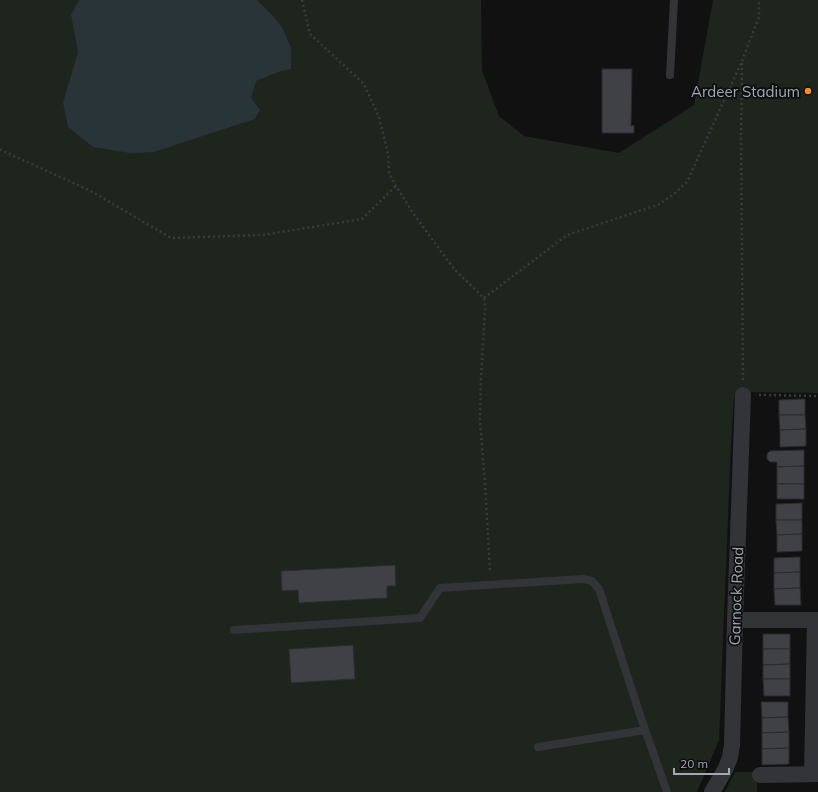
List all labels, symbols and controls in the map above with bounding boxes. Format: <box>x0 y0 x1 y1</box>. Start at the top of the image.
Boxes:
place label: Ardeer Stadium <box>691 82 800 101</box>
marker: Ardeer Stadium <box>803 86 813 96</box>
street label: Garnock Road <box>725 546 747 646</box>
scale bar <box>674 750 729 776</box>
text: 20 m <box>680 756 708 771</box>

